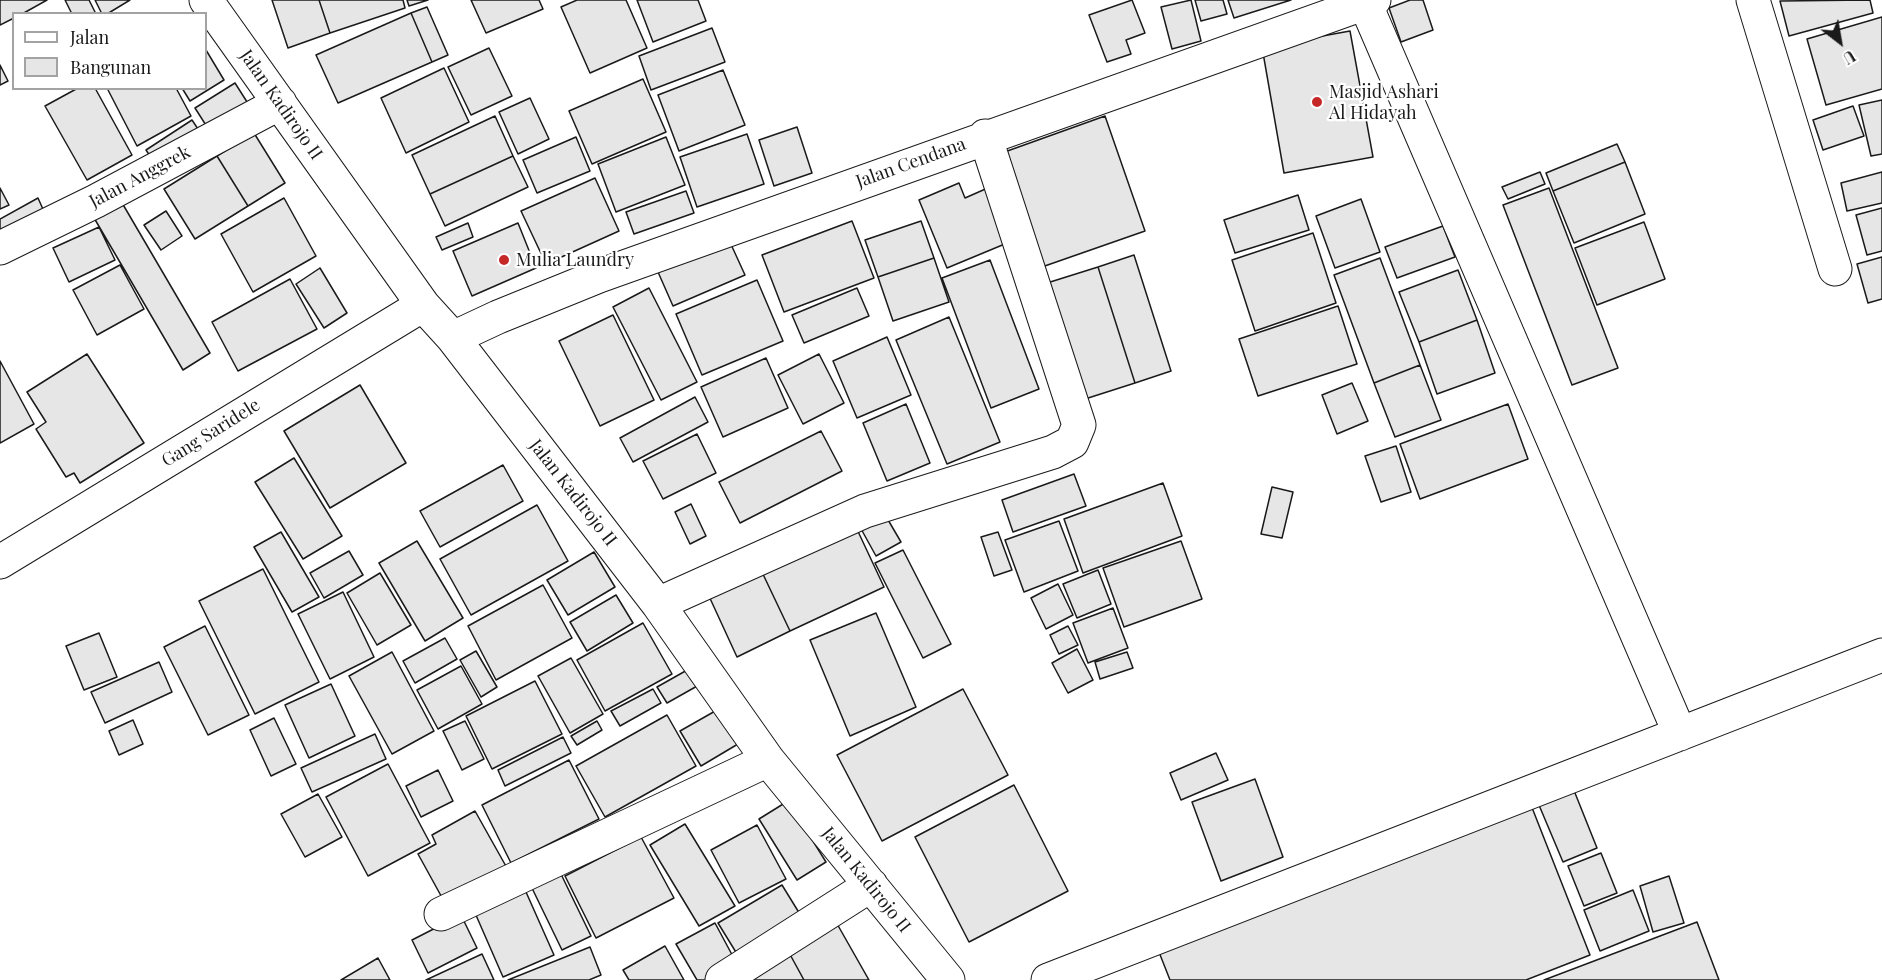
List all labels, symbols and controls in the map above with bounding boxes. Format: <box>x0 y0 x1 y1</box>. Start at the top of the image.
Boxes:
legend <box>12 12 207 90</box>
north arrow <box>1810 12 1870 72</box>
text: Jalan <box>70 25 109 49</box>
street label: Jalan Kadirojo II <box>235 46 327 164</box>
text: U <box>1839 46 1860 70</box>
text: Bangunan <box>70 55 151 79</box>
place label: Masjid Ashari Al Hidayah <box>1329 81 1439 124</box>
marker: Masjid Ashari Al Hidayah <box>1310 95 1324 109</box>
street label: Jalan Cendana <box>853 133 969 193</box>
street label: Jalan Anggrek <box>86 141 194 213</box>
place label: Mulia Laundry <box>516 249 634 271</box>
marker: Mulia Laundry <box>497 253 511 267</box>
street label: Gang Saridele <box>158 394 264 472</box>
street label: Jalan Kadirojo II <box>525 435 621 551</box>
street label: Jalan Kadirojo II <box>817 823 915 937</box>

